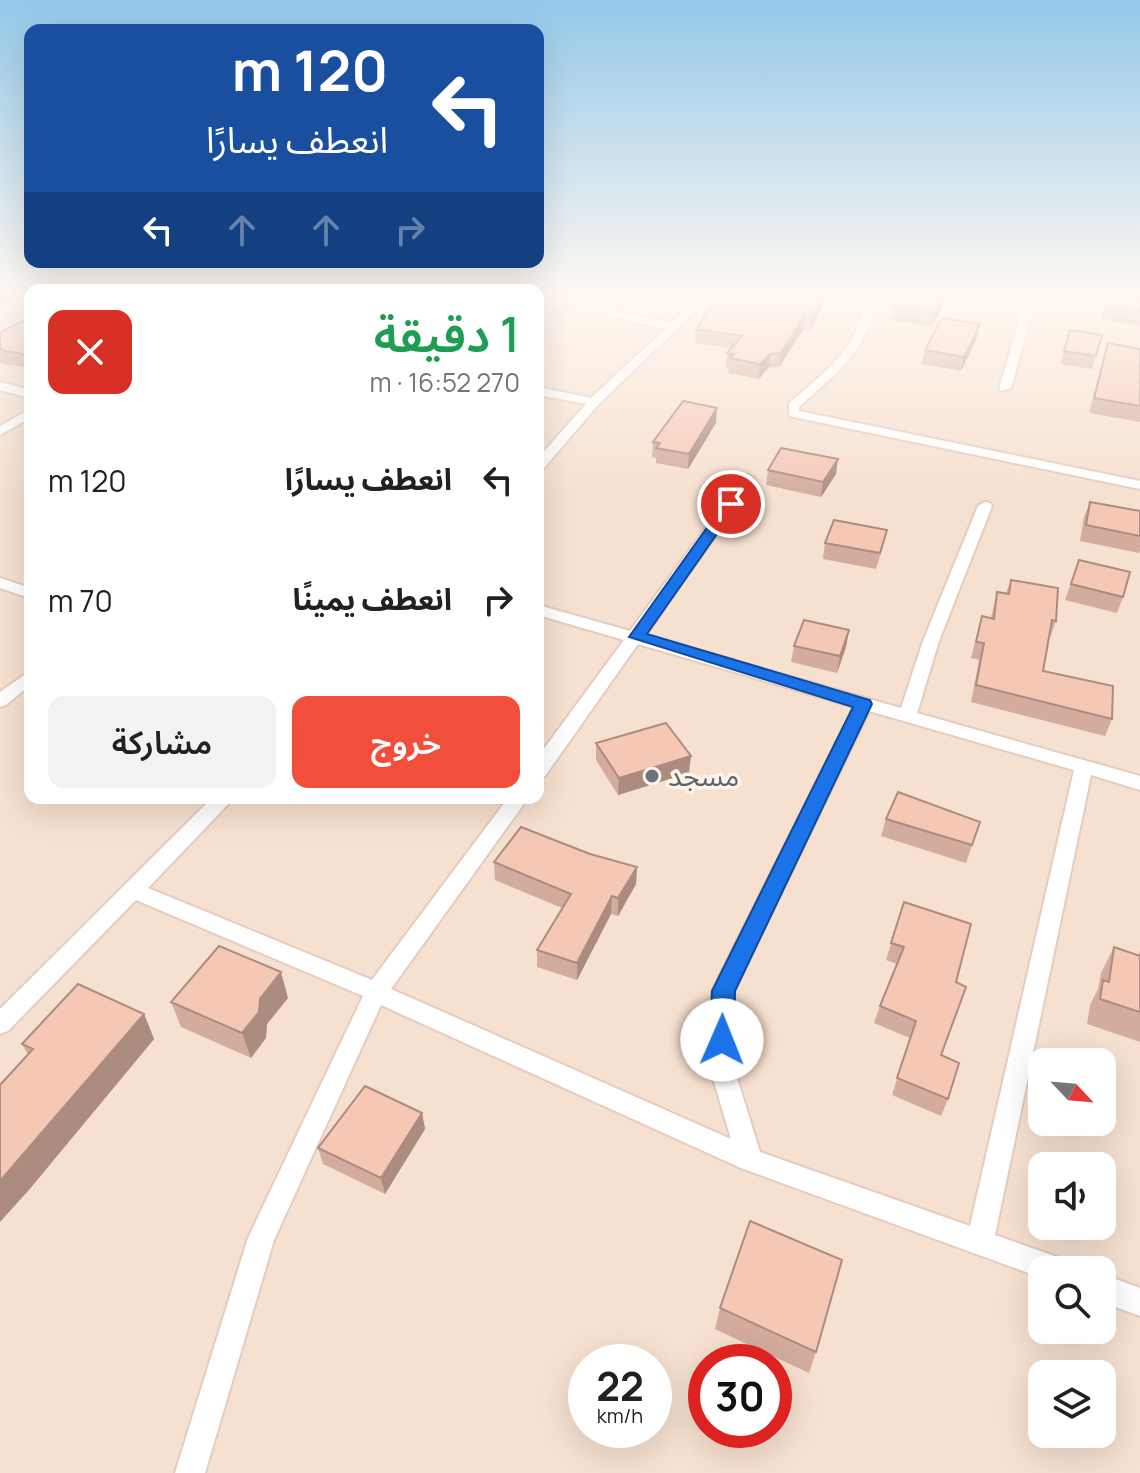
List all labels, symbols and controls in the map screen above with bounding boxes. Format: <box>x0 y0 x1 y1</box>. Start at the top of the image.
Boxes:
text: 120 m <box>232 31 388 108</box>
icon: left <box>416 56 520 160</box>
text: انعطف يسارًا <box>206 115 388 164</box>
icon: left <box>136 208 180 252</box>
icon: ahead <box>220 208 264 252</box>
icon: ahead <box>304 208 348 252</box>
icon: right <box>388 208 432 252</box>
text: 1 دقيقة <box>374 301 520 366</box>
button: close <box>48 310 132 394</box>
text: 270 m · 16:52 <box>370 364 520 400</box>
text: انعطف يسارًا <box>285 458 452 499</box>
icon: left <box>476 458 520 502</box>
text: 120 m <box>48 460 127 501</box>
pin <box>697 470 765 538</box>
icon: arrive <box>709 482 753 526</box>
text: انعطف يمينًا <box>293 578 452 619</box>
icon: right <box>476 578 520 622</box>
text: 70 m <box>48 580 113 621</box>
button: مشاركة <box>48 696 276 788</box>
button: خروج <box>292 696 520 788</box>
place label: مسجد <box>668 756 739 794</box>
marker: مسجد <box>643 767 661 785</box>
position arrow <box>680 998 764 1082</box>
north arrow <box>1028 1048 1116 1136</box>
map controls <box>1028 1048 1116 1448</box>
button: sound <box>1028 1152 1116 1240</box>
button: search <box>1028 1256 1116 1344</box>
speed limit sign: 30 <box>688 1344 792 1448</box>
text: 22 <box>596 1358 644 1413</box>
button: layers <box>1028 1360 1116 1448</box>
text: km/h <box>597 1402 643 1429</box>

